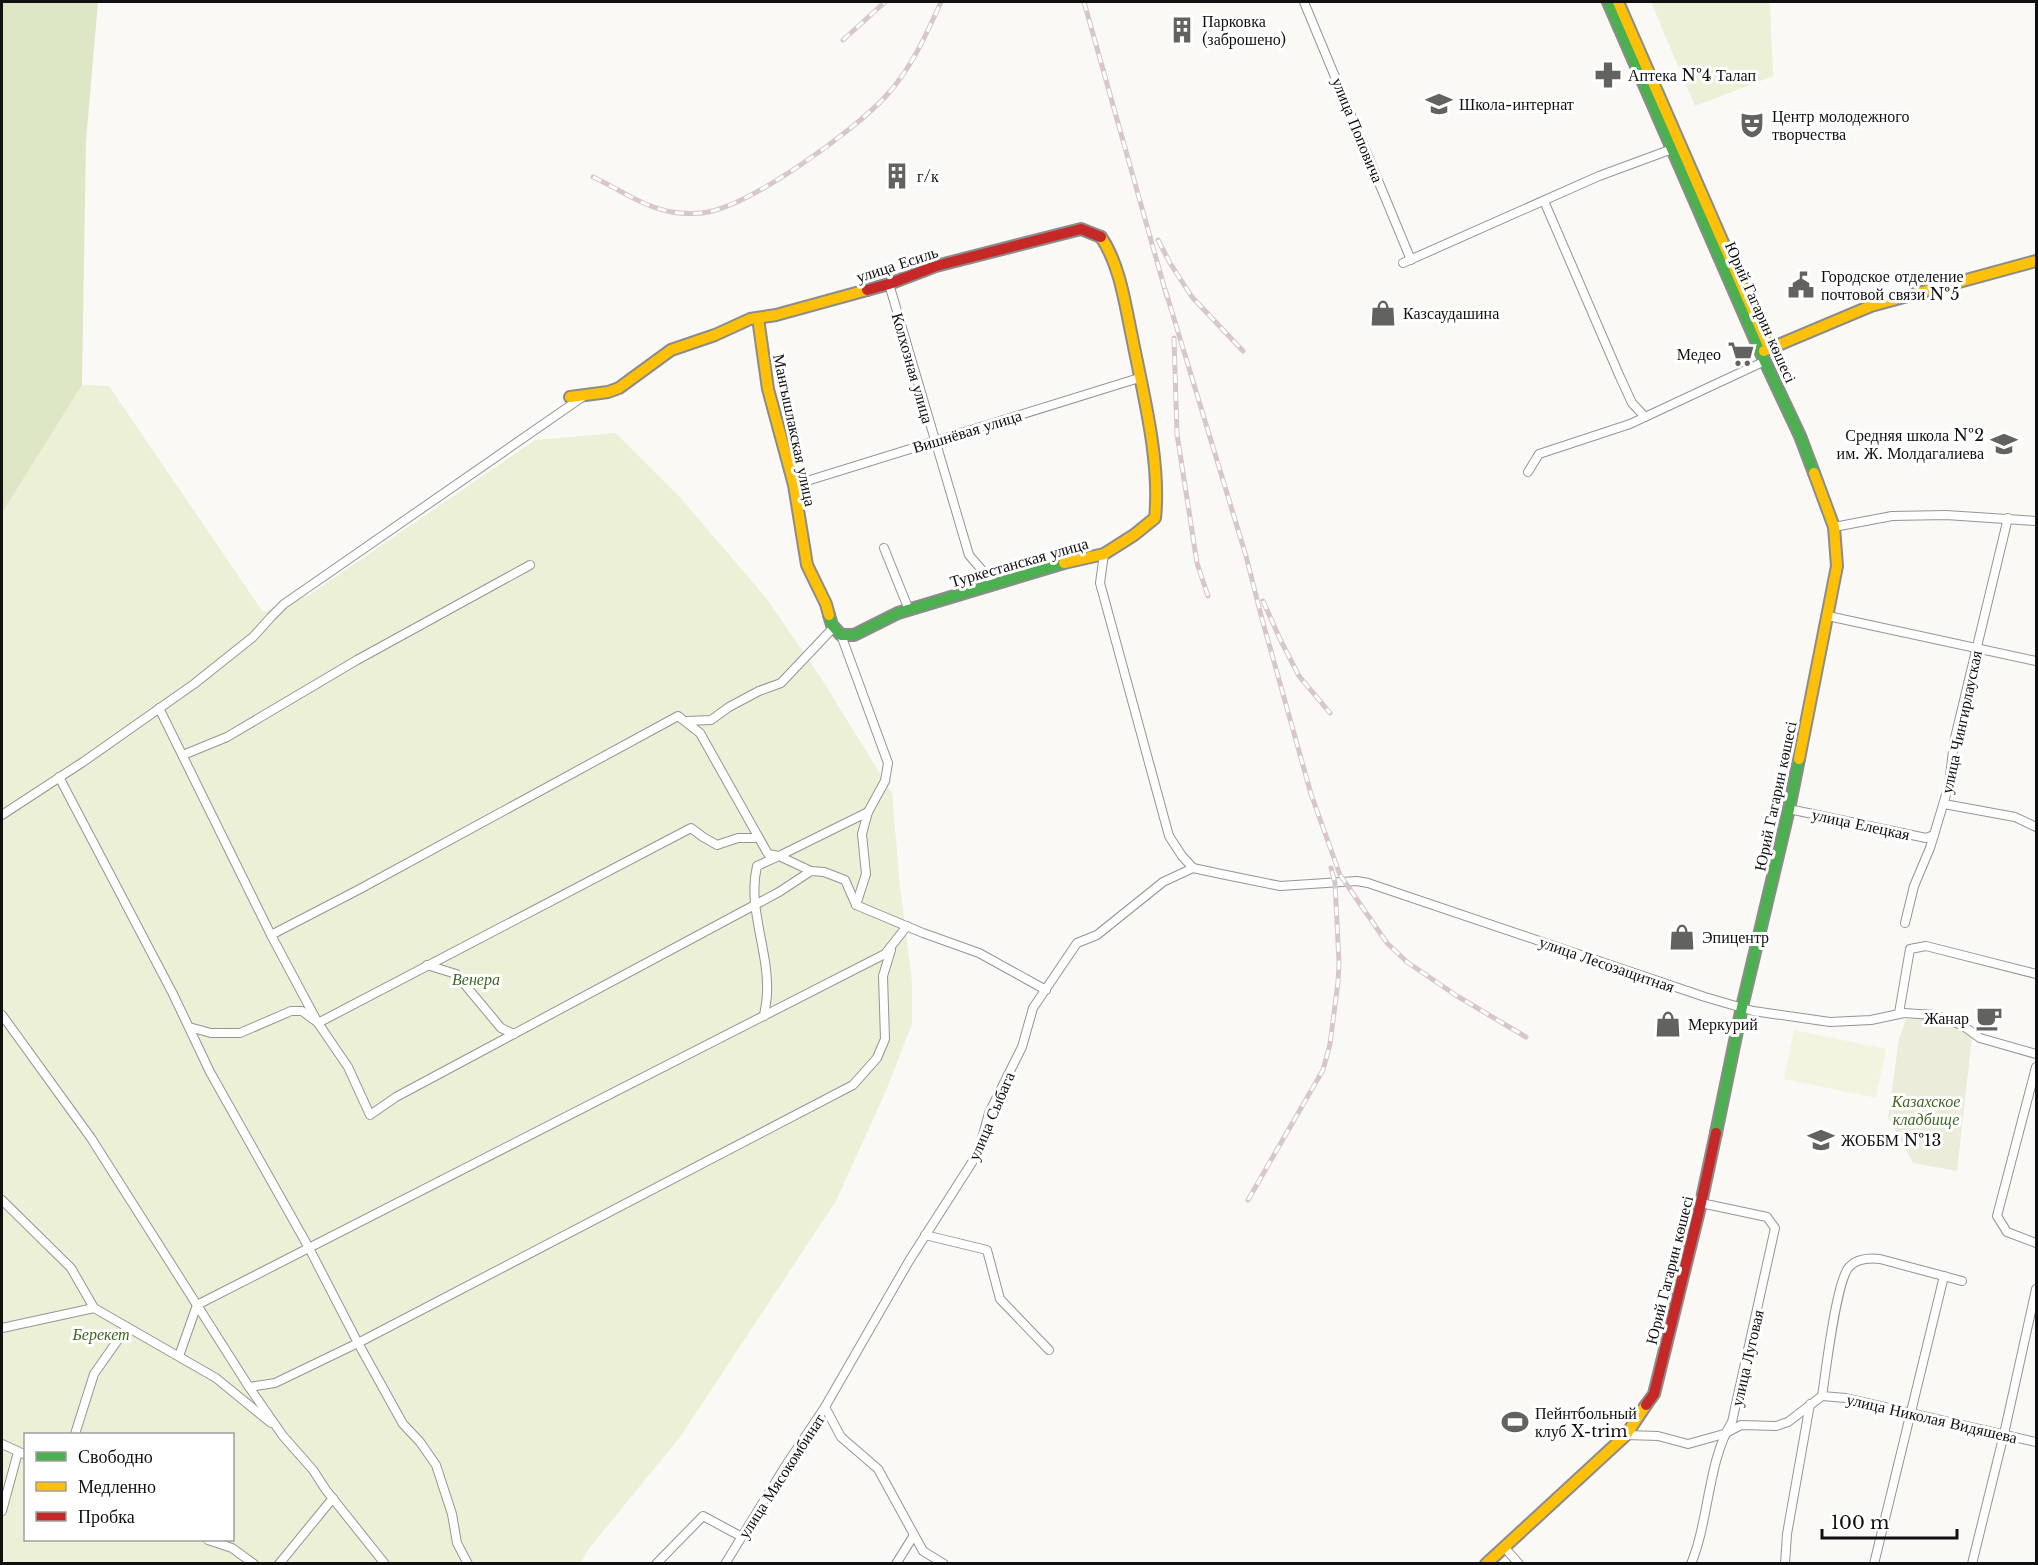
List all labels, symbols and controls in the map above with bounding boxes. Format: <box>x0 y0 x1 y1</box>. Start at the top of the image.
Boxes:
place label: Парковка (заброшено) <box>1202 11 1286 49</box>
building icon: Парковка (заброшено) <box>1167 15 1197 45</box>
pharmacy icon: Аптека №4 Талап <box>1593 60 1623 90</box>
place label: Аптека №4 Талап <box>1628 65 1756 85</box>
street label: улица Поповича <box>1328 75 1388 185</box>
school or university icon: Школа-интернат <box>1424 89 1454 119</box>
place label: Школа-интернат <box>1459 94 1574 114</box>
place label: Центр молодежного творчества <box>1772 106 1909 144</box>
theatre icon: Центр молодежного творчества <box>1737 110 1767 140</box>
building icon: г/к <box>882 161 912 191</box>
place label: г/к <box>917 166 939 186</box>
street label: Юрий Гагарин көшесі <box>1721 238 1801 386</box>
street label: улица Есиль <box>854 241 940 287</box>
place label: Городское отделение почтовой связи №5 <box>1821 266 1964 304</box>
public building icon: Городское отделение почтовой связи №5 <box>1786 270 1816 300</box>
shop icon: Казсаудашина <box>1368 298 1398 328</box>
place label: Казсаудашина <box>1403 303 1499 323</box>
street label: Колхозная улица <box>888 310 938 426</box>
supermarket icon: Медео <box>1726 339 1756 369</box>
place label: Медео <box>1677 344 1721 364</box>
street label: Мангышлакская улица <box>769 352 821 508</box>
street label: Вишнёвая улица <box>910 405 1024 457</box>
place label: Средняя школа №2 им. Ж. Молдагалиева <box>1837 425 1984 463</box>
school or university icon: Средняя школа №2 им. Ж. Молдагалиева <box>1989 429 2019 459</box>
street label: Туркестанская улица <box>948 533 1090 591</box>
street label: улица Чингирлауская <box>1936 648 1986 795</box>
street label: Юрий Гагарин көшесі <box>1749 719 1801 873</box>
street label: улица Елецкая <box>1810 804 1912 844</box>
shop icon: Эпицентр <box>1667 922 1697 952</box>
place label: Эпицентр <box>1702 927 1769 947</box>
street label: улица Лесозащитная <box>1537 931 1678 997</box>
park label: Венера <box>452 969 500 989</box>
cafe icon: Жанар <box>1974 1003 2004 1033</box>
place label: Жанар <box>1924 1008 1969 1028</box>
shop icon: Меркурий <box>1653 1009 1683 1039</box>
place label: Меркурий <box>1688 1014 1758 1034</box>
street label: улица Сыбага <box>963 1069 1019 1163</box>
park label: Казахское кладбище <box>1891 1091 1960 1129</box>
school or university icon: ЖОББМ №13 <box>1806 1125 1836 1155</box>
place label: ЖОББМ №13 <box>1841 1130 1941 1150</box>
street label: Юрий Гагарин көшесі <box>1641 1193 1697 1346</box>
street label: улица Луговая <box>1726 1307 1768 1408</box>
park label: Берекет <box>71 1324 130 1344</box>
street label: улица Николая Видяшева <box>1845 1389 2019 1447</box>
place label: Пейнтбольный клуб X-trim <box>1535 1403 1637 1441</box>
sports icon: Пейнтбольный клуб X-trim <box>1500 1407 1530 1437</box>
street label: улица Мясокомбинат <box>733 1410 829 1542</box>
legend <box>24 1433 234 1541</box>
text: Свободно <box>78 1446 153 1468</box>
text: Медленно <box>78 1476 156 1498</box>
scale bar <box>1822 1502 1957 1540</box>
text: Пробка <box>78 1506 135 1528</box>
text: 100 m <box>1831 1512 1889 1534</box>

